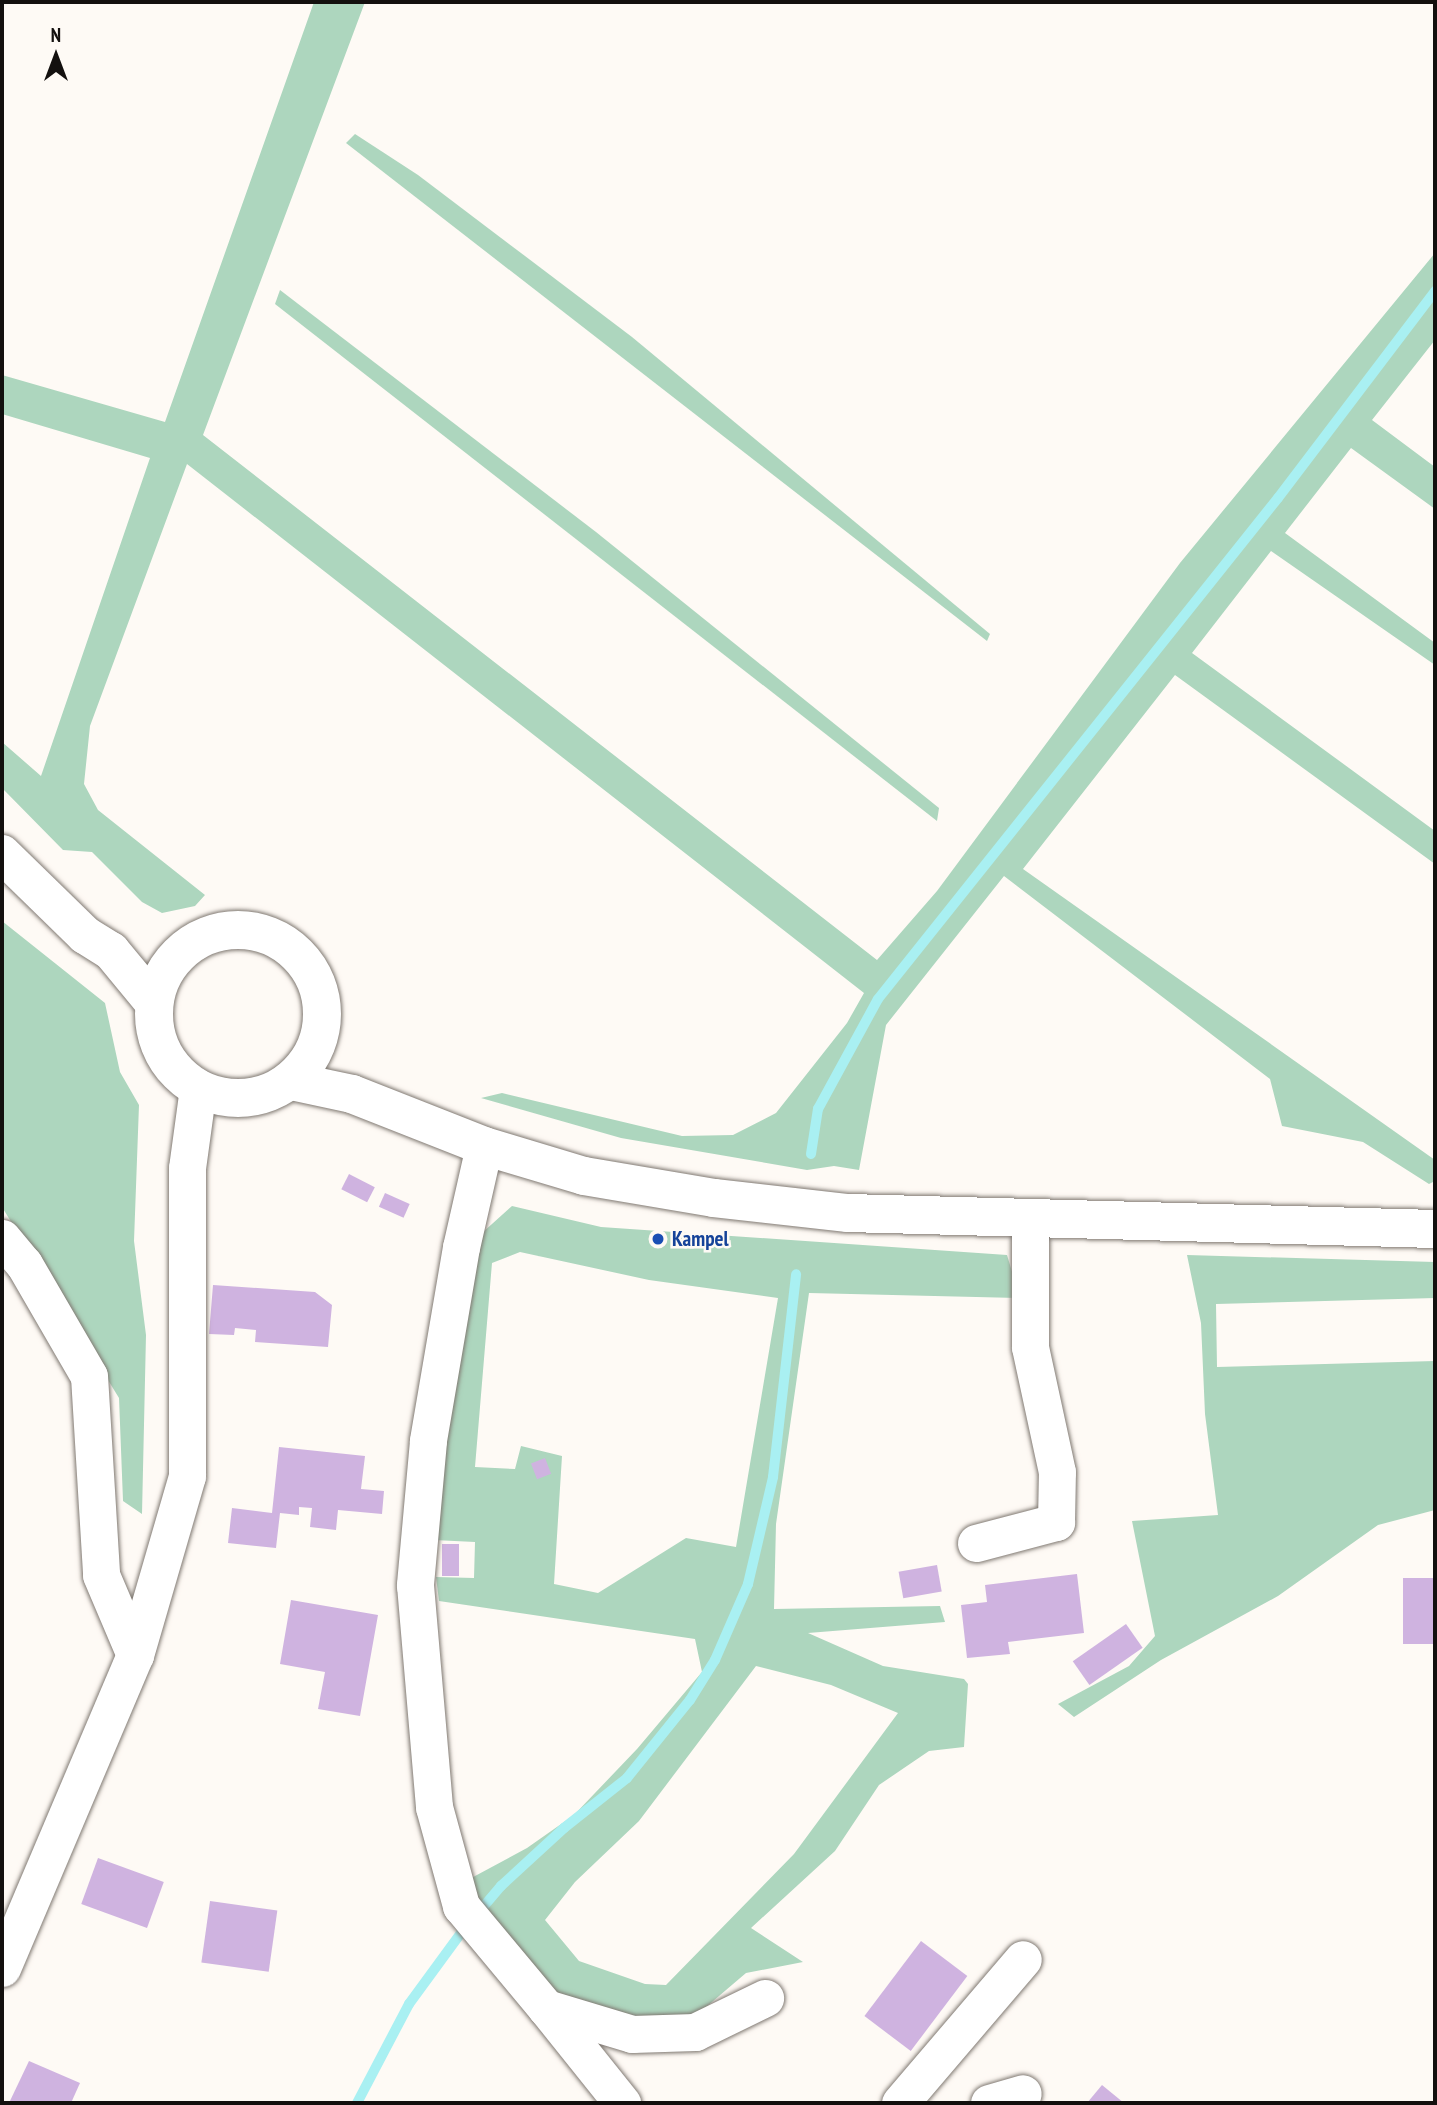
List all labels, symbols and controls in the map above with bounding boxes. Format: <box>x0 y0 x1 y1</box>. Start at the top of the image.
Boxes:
north arrow <box>21 21 91 91</box>
text: N <box>51 23 61 47</box>
place label: Kampel <box>672 1226 729 1252</box>
marker: Kampel <box>650 1231 666 1247</box>

